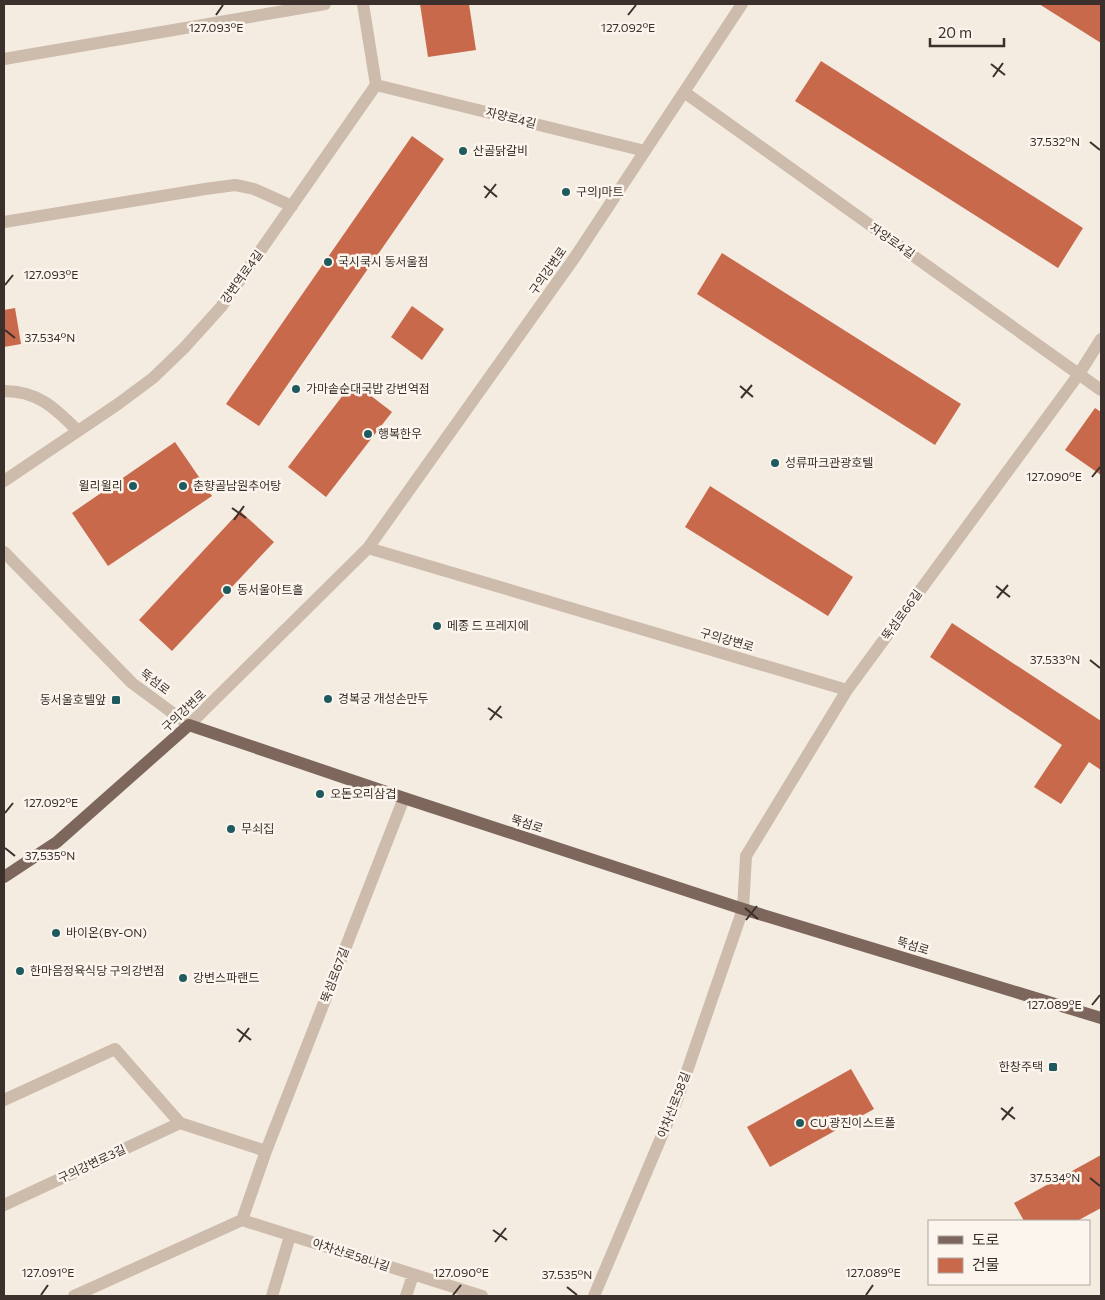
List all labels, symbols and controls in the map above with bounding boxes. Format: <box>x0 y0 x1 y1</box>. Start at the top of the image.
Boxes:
scale bar <box>930 15 1004 47</box>
text: 127.093°E <box>189 20 243 34</box>
text: 127.092°E <box>601 20 655 34</box>
text: 20 m <box>938 23 972 41</box>
street label: 자양로4길 <box>485 104 538 130</box>
text: 37.532°N <box>1030 134 1080 148</box>
place label: 산골닭갈비 <box>473 143 528 157</box>
marker: 산골닭갈비 <box>457 145 469 157</box>
place label: 구의J마트 <box>576 184 624 199</box>
marker: 구의J마트 <box>560 186 572 198</box>
street label: 자양로4길 <box>868 220 918 261</box>
street label: 구의강변로 <box>526 244 569 297</box>
street label: 강변역로4길 <box>217 247 265 306</box>
place label: 국시쿡시 동서울점 <box>338 254 429 268</box>
marker: 국시쿡시 동서울점 <box>322 256 334 268</box>
text: 127.093°E <box>24 267 78 281</box>
text: 37.534°N <box>25 330 75 344</box>
place label: 가마솥순대국밥 강변역점 <box>306 381 430 395</box>
marker: 가마솥순대국밥 강변역점 <box>290 383 302 395</box>
place label: 행복한우 <box>378 426 422 440</box>
marker: 행복한우 <box>362 428 374 440</box>
place label: 성류파크관광호텔 <box>785 455 873 469</box>
marker: 성류파크관광호텔 <box>769 457 781 469</box>
text: 127.090°E <box>1026 469 1082 483</box>
place label: 윌리윌리 <box>79 478 123 492</box>
place label: 춘향골남원추어탕 <box>193 478 281 492</box>
marker: 윌리윌리 <box>127 480 139 492</box>
marker: 춘향골남원추어탕 <box>177 480 189 492</box>
place label: 동서울아트홀 <box>237 582 303 596</box>
marker: 동서울아트홀 <box>221 584 233 596</box>
street label: 뚝섬로66길 <box>878 587 924 642</box>
place label: 메종 드 프레지에 <box>447 618 529 632</box>
marker: 메종 드 프레지에 <box>431 620 443 632</box>
street label: 구의강변로 <box>699 625 756 653</box>
text: 37.533°N <box>1030 652 1080 666</box>
street label: 뚝섬로 <box>138 666 173 697</box>
street label: 구의강변로 <box>158 686 208 734</box>
place label: 경복궁 개성손만두 <box>338 691 429 705</box>
place label: 동서울호텔앞 <box>40 692 106 706</box>
marker: 경복궁 개성손만두 <box>322 693 334 705</box>
marker: 동서울호텔앞 <box>110 694 122 706</box>
place label: 오돈오리삼겹 <box>330 786 396 800</box>
marker: 오돈오리삼겹 <box>314 788 326 800</box>
text: 127.092°E <box>24 795 78 809</box>
street label: 뚝섬로 <box>509 811 545 835</box>
place label: 무쇠집 <box>241 821 274 835</box>
marker: 무쇠집 <box>225 823 237 835</box>
text: 37.535°N <box>25 848 75 862</box>
place label: 바이온(BY-ON) <box>66 925 147 939</box>
marker: 바이온(BY-ON) <box>50 927 62 939</box>
street label: 뚝섬로 <box>895 934 931 957</box>
street label: 뚝섬로67길 <box>317 945 351 1004</box>
place label: 한마음정육식당 구의강변점 <box>30 963 165 977</box>
marker: 한마음정육식당 구의강변점 <box>14 965 26 977</box>
place label: 강변스파랜드 <box>193 970 259 984</box>
marker: 강변스파랜드 <box>177 972 189 984</box>
text: 127.089°E <box>1026 997 1082 1011</box>
place label: 한창주택 <box>999 1059 1043 1073</box>
marker: 한창주택 <box>1047 1061 1059 1073</box>
street label: 아차산로58길 <box>654 1070 692 1140</box>
place label: CU 광진이스트폴 <box>810 1115 896 1129</box>
marker: CU 광진이스트폴 <box>794 1117 806 1129</box>
street label: 구의강변로3길 <box>55 1141 128 1185</box>
text: 37.534°N <box>1030 1170 1080 1184</box>
legend <box>928 1220 1090 1285</box>
text: 도로 <box>972 1230 1000 1248</box>
street label: 아차산로58나길 <box>311 1235 392 1273</box>
text: 건물 <box>972 1255 1000 1273</box>
text: 127.091°E <box>21 1265 75 1279</box>
text: 127.090°E <box>433 1265 489 1279</box>
text: 127.089°E <box>845 1265 901 1279</box>
text: 37.535°N <box>542 1267 592 1281</box>

